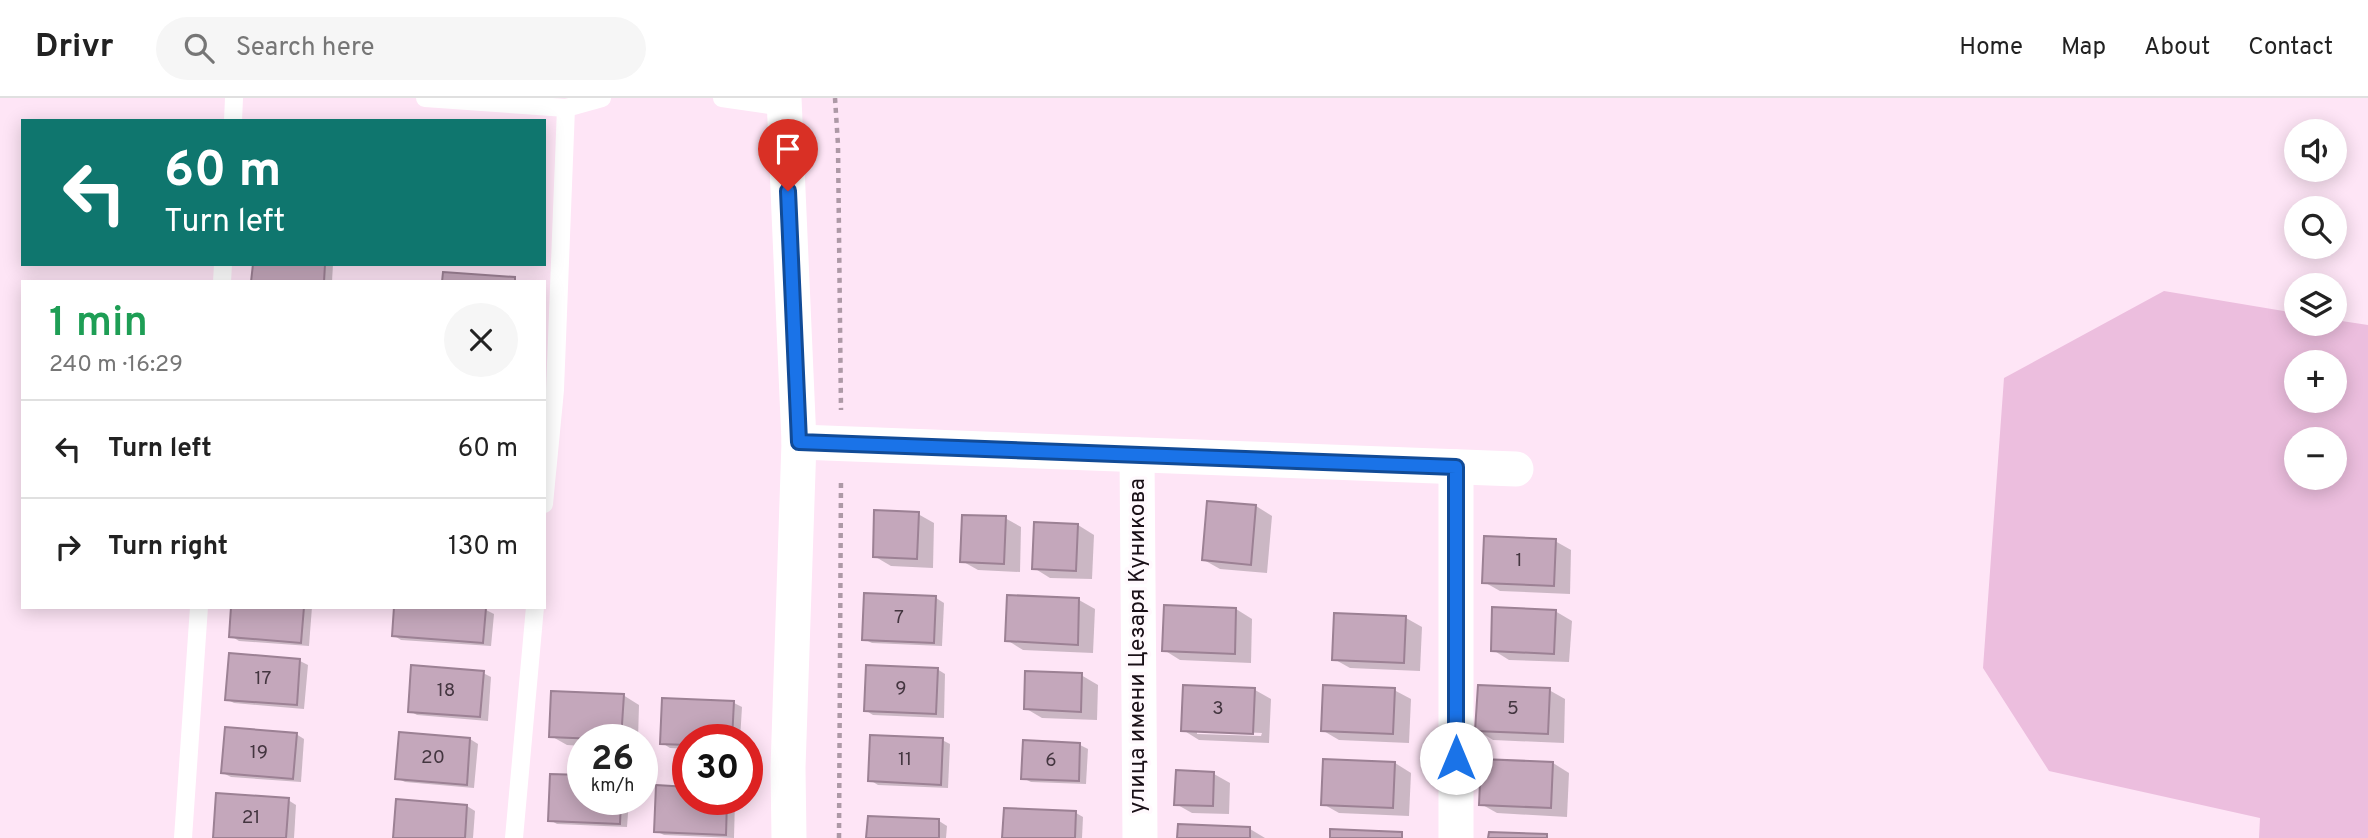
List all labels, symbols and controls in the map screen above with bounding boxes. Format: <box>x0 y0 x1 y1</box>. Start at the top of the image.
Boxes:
search box <box>156 17 646 80</box>
text: Drivr <box>35 27 114 69</box>
icon: search <box>180 29 218 67</box>
text: Search here <box>236 32 375 65</box>
text: Home <box>1959 33 2023 63</box>
text: Map <box>2061 33 2106 63</box>
text: About <box>2144 33 2210 63</box>
text: Contact <box>2248 33 2333 63</box>
pin <box>758 119 818 191</box>
map controls <box>2284 119 2347 490</box>
button: sound <box>2284 119 2347 182</box>
icon: arrive <box>769 130 807 168</box>
text: 60 m <box>164 142 282 204</box>
icon: left <box>49 147 140 238</box>
button: search <box>2284 196 2347 259</box>
text: Turn left <box>164 203 285 243</box>
button: layers <box>2284 273 2347 336</box>
text: 1 min <box>49 298 148 351</box>
button: close <box>444 303 518 377</box>
button: + <box>2284 350 2347 413</box>
text: 240 m · 16:29 <box>49 351 183 380</box>
button: − <box>2284 427 2347 490</box>
icon: left <box>49 430 87 468</box>
text: Turn left <box>108 433 212 466</box>
text: 60 m <box>458 433 518 466</box>
street label: улица имени Цезаря Куникова <box>1124 478 1153 814</box>
icon: right <box>49 528 87 566</box>
text: Turn right <box>108 531 228 564</box>
text: 130 m <box>448 531 518 564</box>
house number: 1 <box>1515 549 1523 573</box>
house number: 7 <box>894 606 904 630</box>
house number: 17 <box>255 667 272 691</box>
house number: 9 <box>895 677 907 701</box>
house number: 18 <box>437 679 455 703</box>
house number: 3 <box>1212 697 1224 721</box>
house number: 5 <box>1507 697 1519 721</box>
position arrow <box>1419 721 1493 795</box>
speed limit sign: 30 <box>672 724 763 815</box>
text: 26 <box>591 738 634 782</box>
house number: 19 <box>250 741 268 765</box>
house number: 20 <box>421 746 445 770</box>
house number: 11 <box>898 748 912 772</box>
house number: 6 <box>1045 749 1057 773</box>
text: km/h <box>591 775 634 798</box>
house number: 21 <box>242 806 260 830</box>

